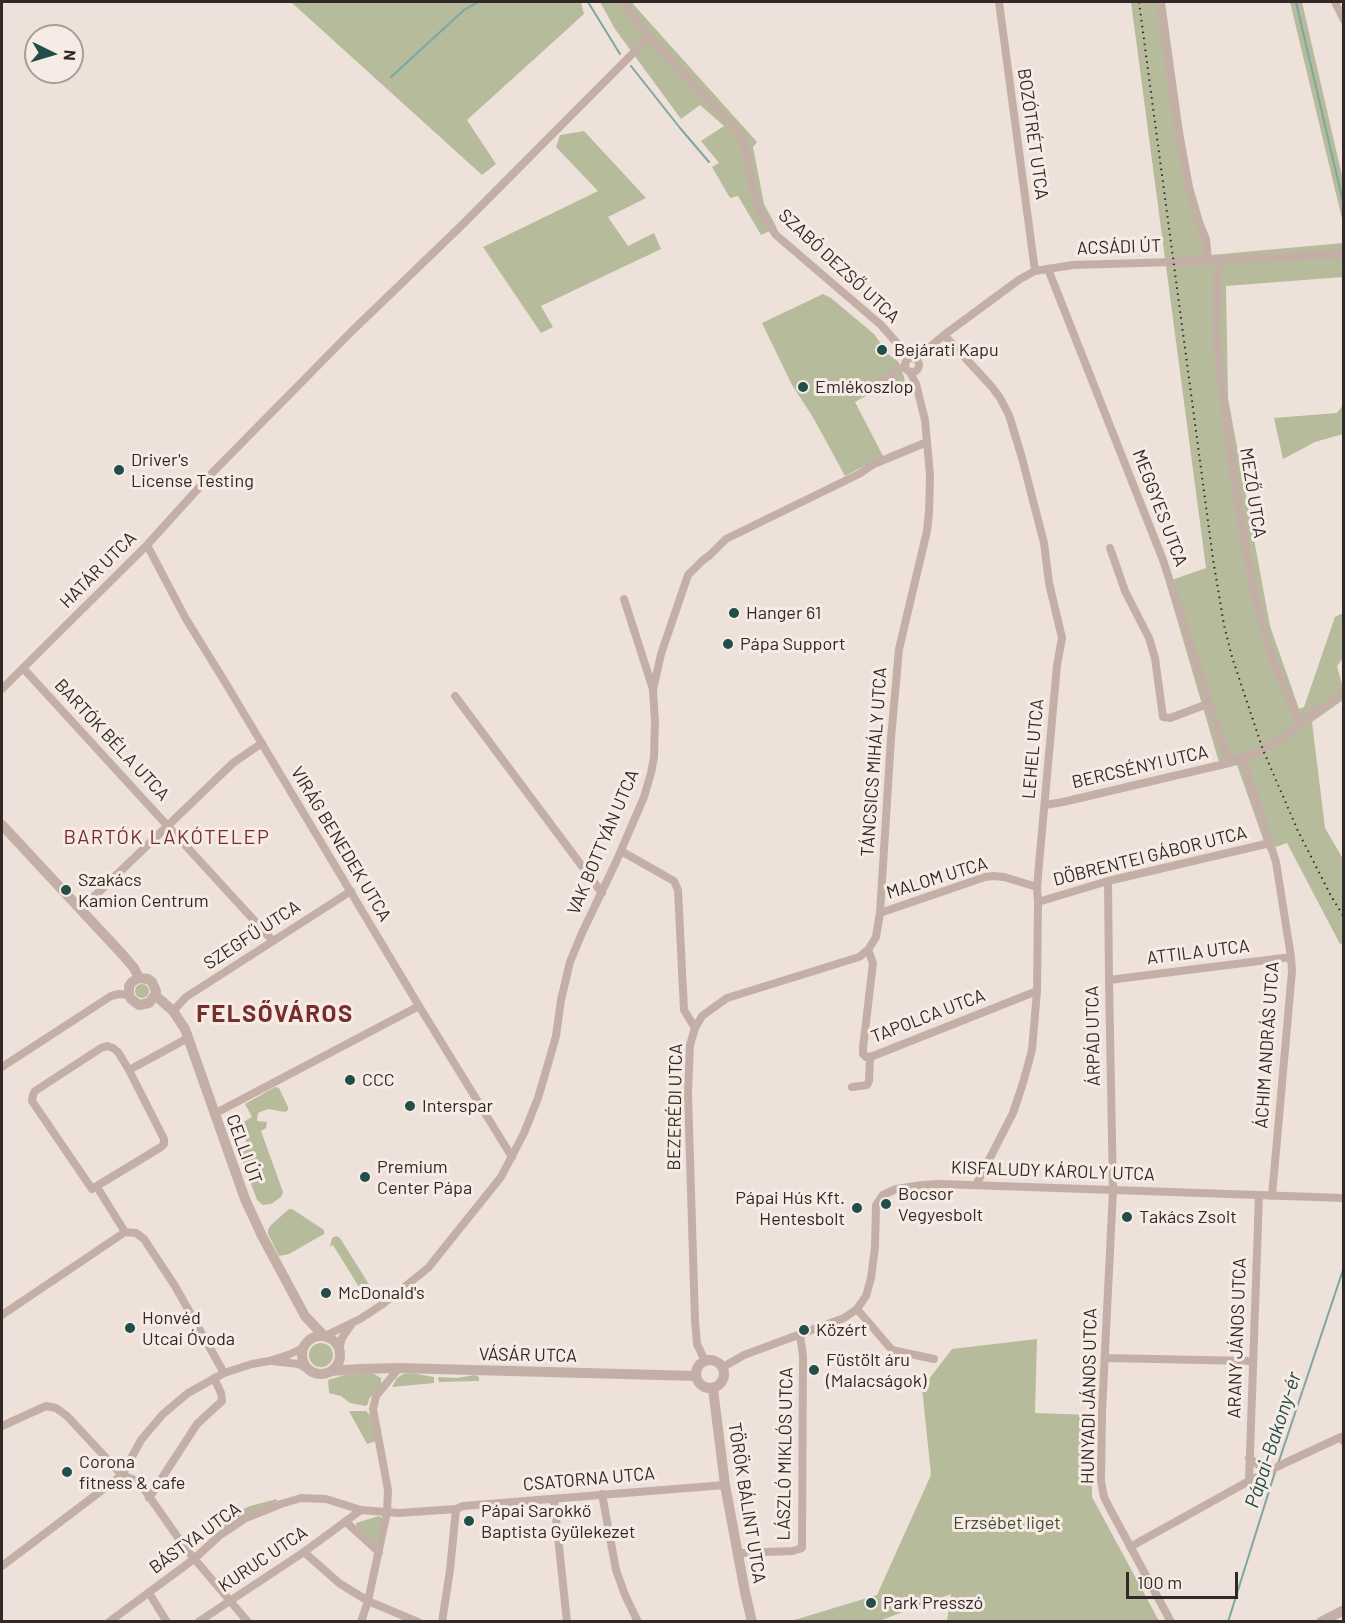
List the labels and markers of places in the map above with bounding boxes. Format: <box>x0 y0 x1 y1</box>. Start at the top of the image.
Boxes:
place label: Bejárati Kapu <box>894 339 999 361</box>
marker: Bejárati Kapu <box>875 343 889 357</box>
place label: Emlékoszlop <box>815 376 914 398</box>
marker: Emlékoszlop <box>796 380 810 394</box>
place label: Driver's License Testing <box>131 449 254 492</box>
marker: Driver's License Testing <box>112 463 126 477</box>
place label: Hanger 61 <box>746 602 821 624</box>
marker: Hanger 61 <box>727 606 741 620</box>
place label: Pápa Support <box>740 633 846 655</box>
marker: Pápa Support <box>721 637 735 651</box>
place label: Szakács Kamion Centrum <box>78 869 209 912</box>
marker: Szakács Kamion Centrum <box>59 883 73 897</box>
place label: CCC <box>362 1069 395 1091</box>
marker: CCC <box>343 1073 357 1087</box>
place label: Interspar <box>422 1095 493 1117</box>
marker: Interspar <box>403 1099 417 1113</box>
place label: Premium Center Pápa <box>377 1156 472 1198</box>
marker: Premium Center Pápa <box>358 1170 372 1184</box>
place label: Bocsor Vegyesbolt <box>898 1183 983 1226</box>
place label: Pápai Hús Kft. Hentesbolt <box>735 1187 845 1230</box>
marker: Bocsor Vegyesbolt <box>879 1197 893 1211</box>
marker: Pápai Hús Kft. Hentesbolt <box>850 1201 864 1215</box>
place label: Takács Zsolt <box>1139 1206 1237 1228</box>
marker: Takács Zsolt <box>1120 1210 1134 1224</box>
place label: McDonald's <box>338 1282 425 1304</box>
marker: McDonald's <box>319 1286 333 1300</box>
place label: Honvéd Utcai Óvoda <box>142 1307 235 1350</box>
place label: Közért <box>816 1319 867 1341</box>
marker: Honvéd Utcai Óvoda <box>123 1321 137 1335</box>
marker: Közért <box>797 1323 811 1337</box>
place label: Füstölt áru (Malacságok) <box>826 1349 926 1392</box>
marker: Füstölt áru (Malacságok) <box>807 1363 821 1377</box>
place label: Corona fitness & cafe <box>79 1451 185 1494</box>
marker: Corona fitness & cafe <box>60 1465 74 1479</box>
place label: Pápai Sarokkő Baptista Gyülekezet <box>481 1500 636 1543</box>
marker: Pápai Sarokkő Baptista Gyülekezet <box>462 1514 476 1528</box>
place label: Park Presszó <box>883 1592 983 1614</box>
marker: Park Presszó <box>864 1596 878 1610</box>

